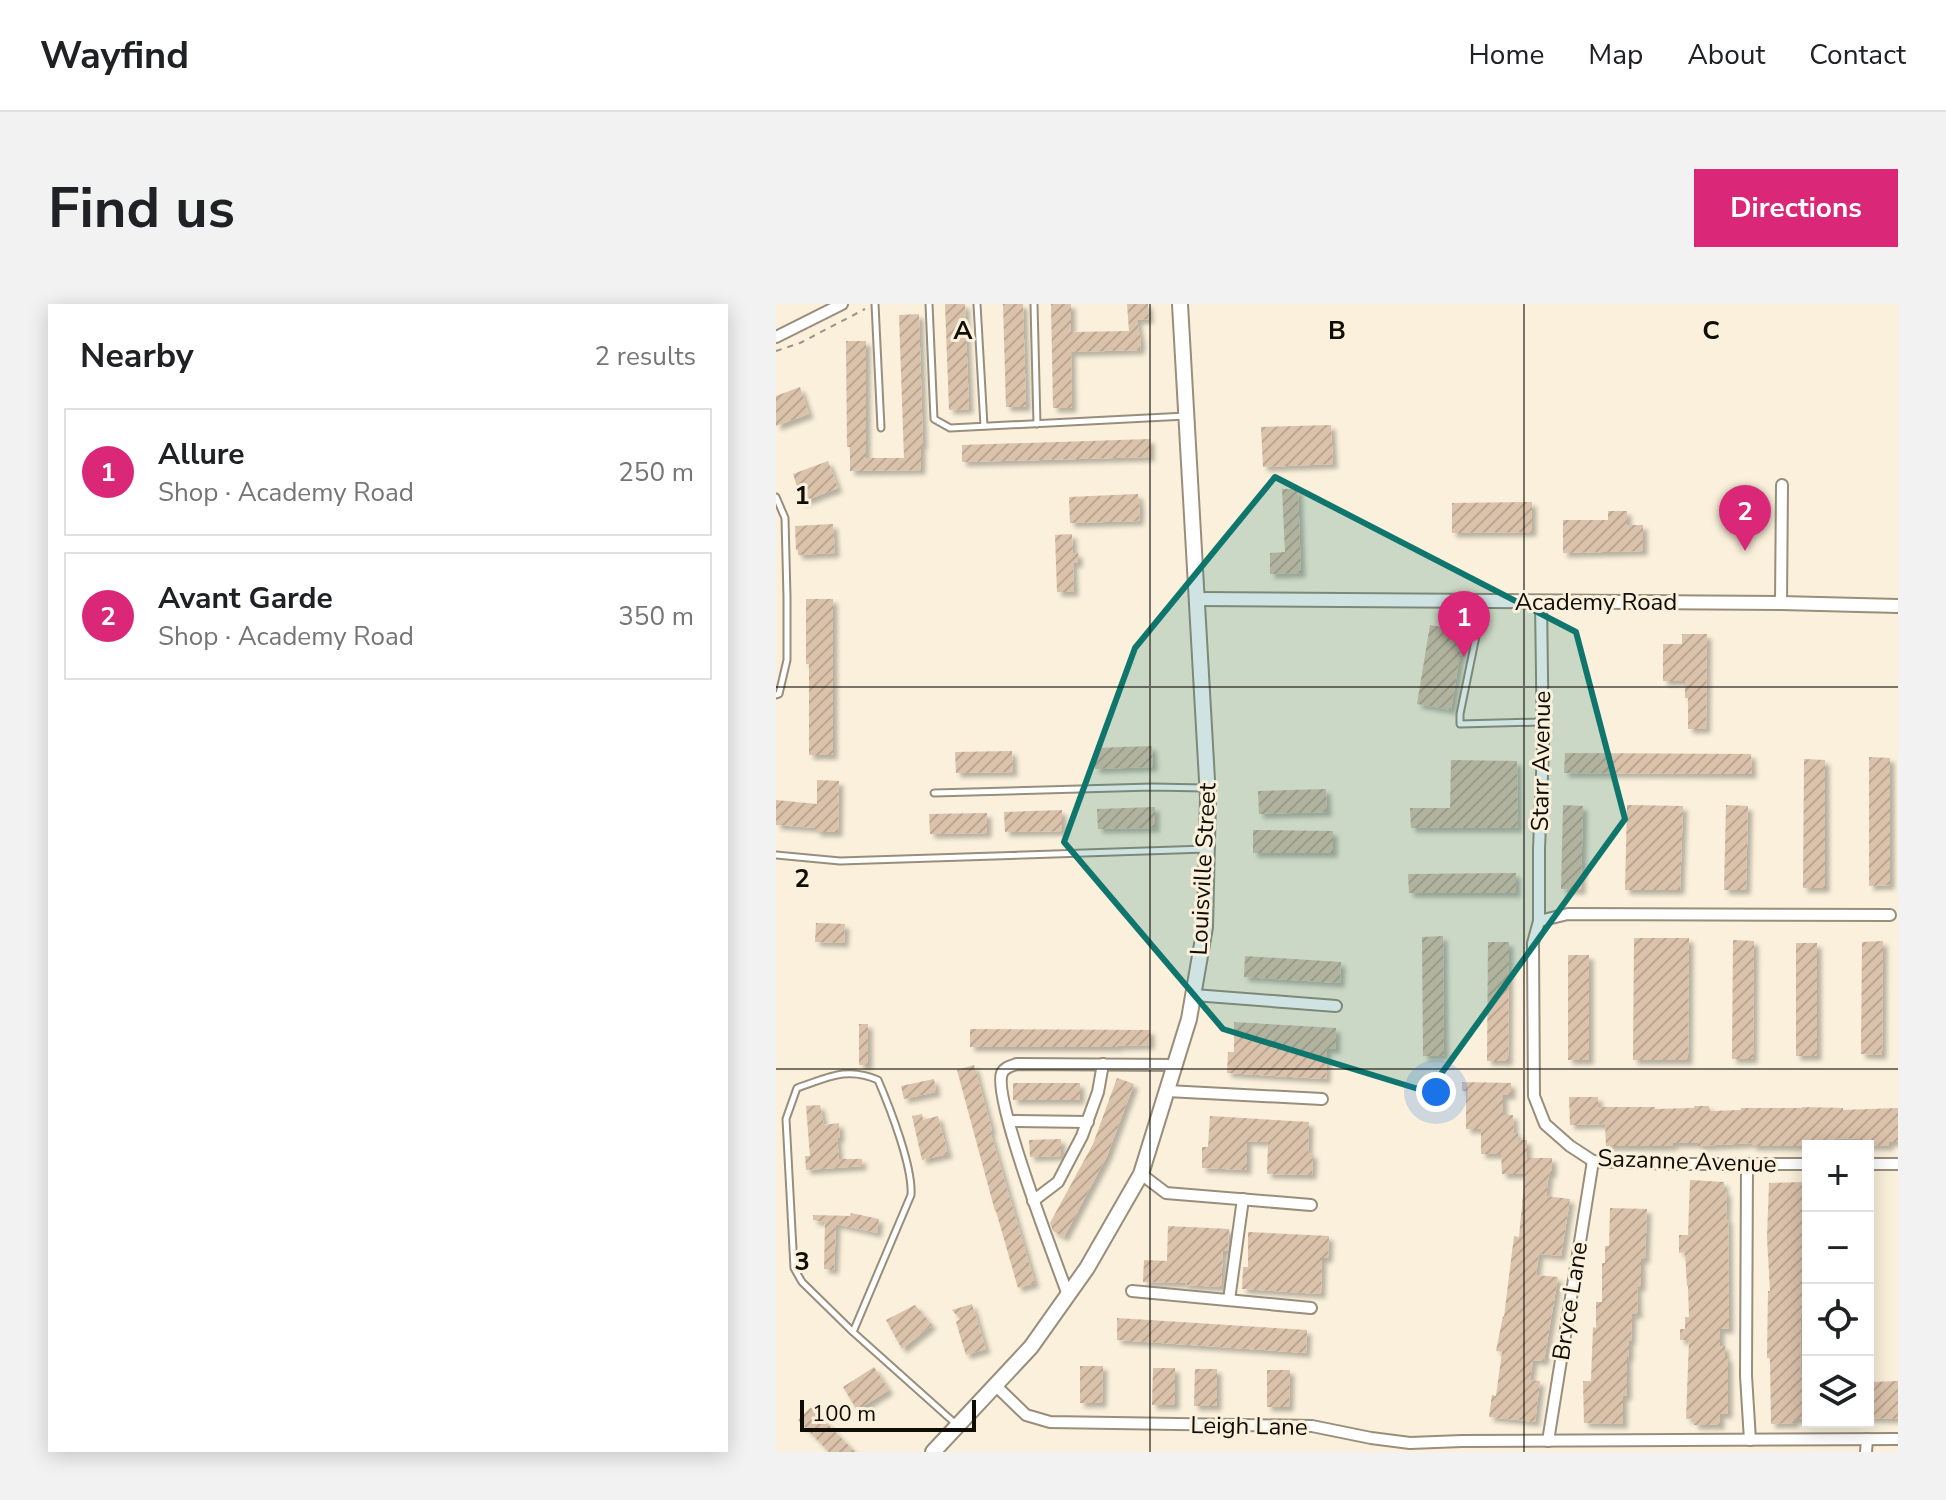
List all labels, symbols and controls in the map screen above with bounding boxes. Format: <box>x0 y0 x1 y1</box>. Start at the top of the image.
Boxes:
text: Wayfind <box>40 30 189 81</box>
text: Home <box>1469 36 1544 74</box>
text: Map <box>1588 36 1643 74</box>
text: About <box>1687 36 1765 74</box>
text: Contact <box>1809 36 1906 74</box>
button: Directions <box>1694 169 1898 247</box>
text: Find us <box>48 170 235 247</box>
text: A <box>953 313 973 348</box>
text: B <box>1328 313 1346 348</box>
text: C <box>1702 313 1720 348</box>
text: Nearby <box>80 333 194 379</box>
text: 2 results <box>595 339 696 374</box>
text: Allure <box>158 434 245 475</box>
text: 1 <box>100 455 116 490</box>
text: 250 m <box>618 455 694 490</box>
text: Shop · Academy Road <box>158 475 414 510</box>
text: 1 <box>794 478 810 513</box>
pin: 2 <box>1719 485 1771 551</box>
text: Avant Garde <box>158 578 333 619</box>
street label: Academy Road <box>1515 586 1677 618</box>
pin: 1 <box>1438 591 1490 657</box>
text: 2 <box>100 599 116 634</box>
text: 350 m <box>618 599 694 634</box>
text: Shop · Academy Road <box>158 619 414 654</box>
street label: Starr Avenue <box>1524 690 1558 832</box>
street label: Louisville Street <box>1182 781 1224 956</box>
text: 2 <box>794 861 810 896</box>
your location <box>1416 1072 1456 1112</box>
map controls <box>1802 1140 1874 1428</box>
button: + <box>1802 1140 1874 1212</box>
street label: Sazanne Avenue <box>1597 1142 1777 1180</box>
button: − <box>1802 1212 1874 1284</box>
street label: Bryce Lane <box>1545 1239 1595 1363</box>
text: 3 <box>794 1244 810 1279</box>
button: locate <box>1802 1284 1874 1356</box>
button: layers <box>1802 1356 1874 1428</box>
scale bar <box>800 1396 976 1432</box>
text: 100 m <box>812 1399 876 1429</box>
street label: Leigh Lane <box>1190 1409 1308 1443</box>

